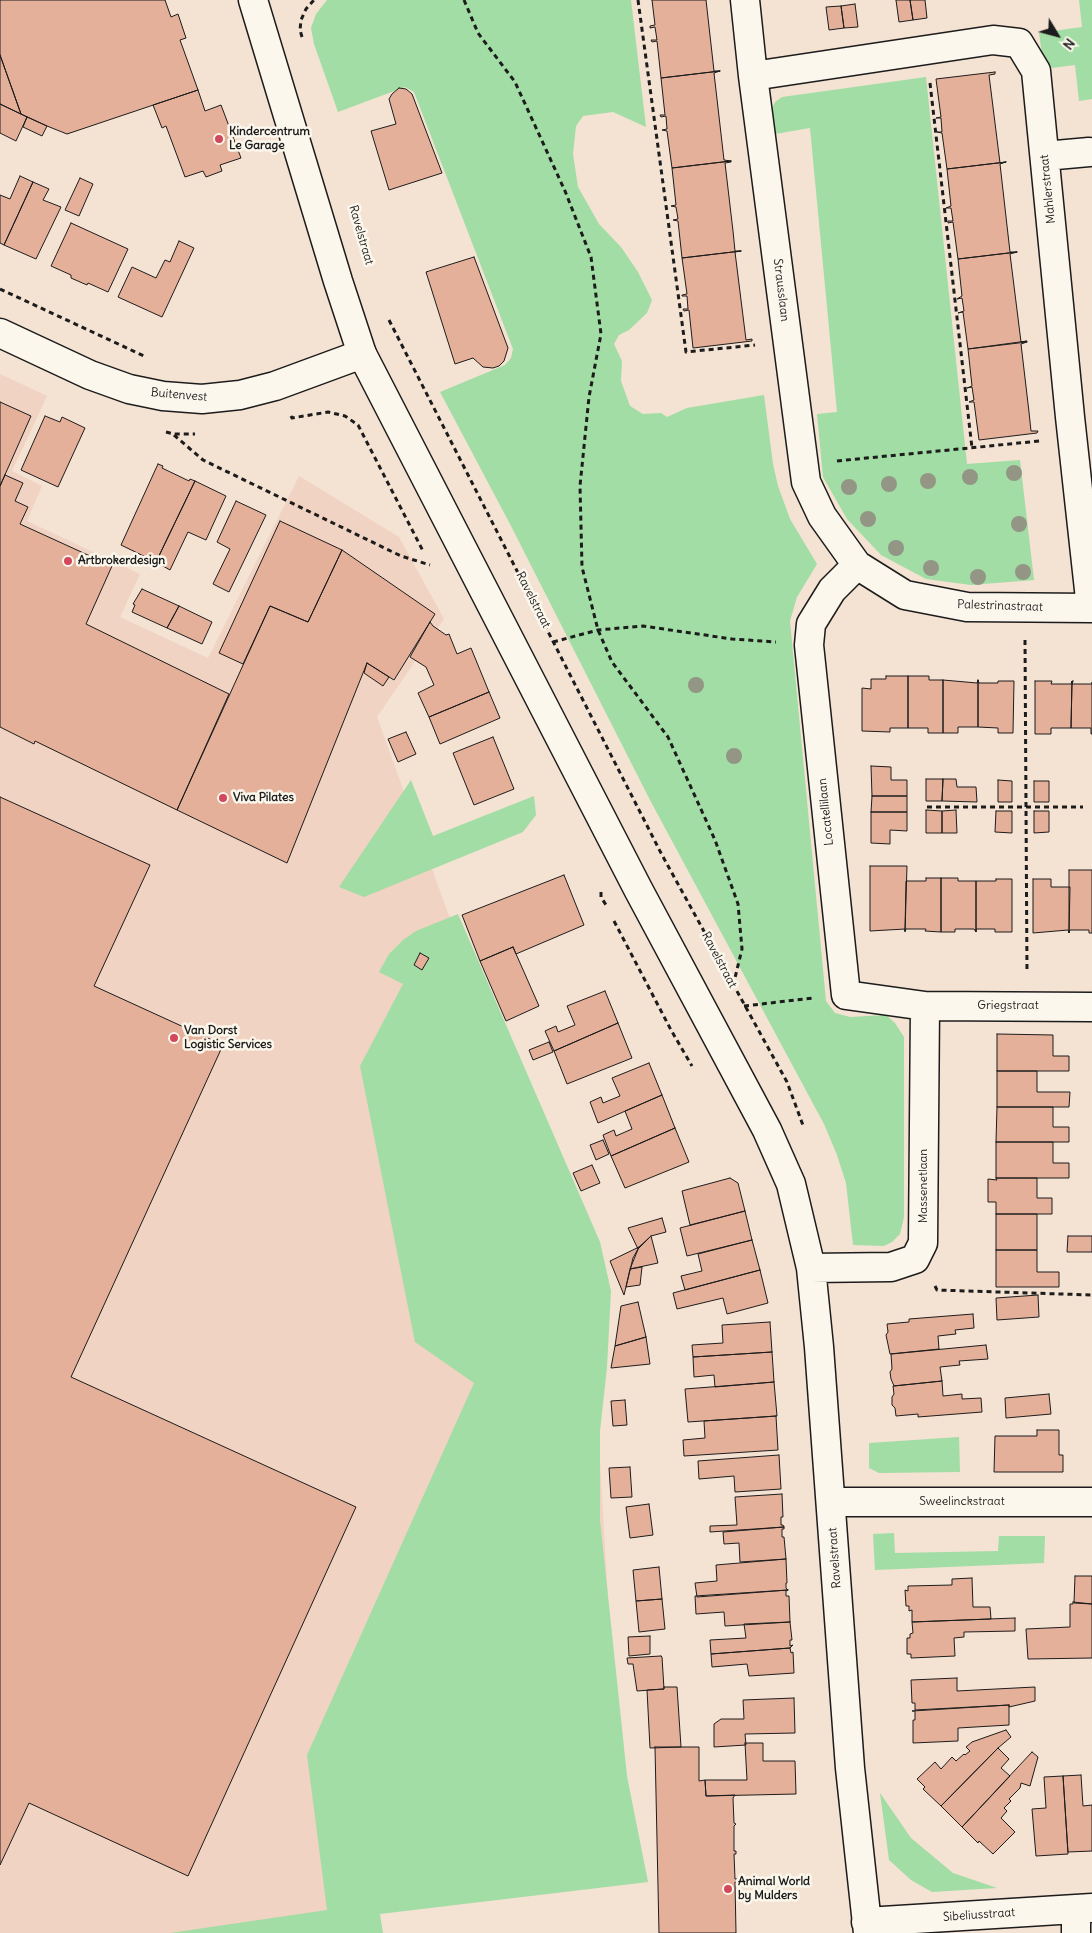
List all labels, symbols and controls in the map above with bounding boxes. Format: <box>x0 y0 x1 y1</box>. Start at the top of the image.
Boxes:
north arrow <box>1032 10 1082 60</box>
text: N <box>1059 35 1079 53</box>
place label: Kindercentrum Le Garage <box>229 125 310 153</box>
marker: Kindercentrum Le Garage <box>213 133 225 145</box>
street label: Mahlerstraat <box>1037 154 1059 224</box>
street label: Ravelstraat <box>346 204 376 266</box>
street label: Strausslaan <box>770 258 792 322</box>
street label: Buitenvest <box>150 385 208 405</box>
place label: Artbrokerdesign <box>78 554 165 568</box>
marker: Artbrokerdesign <box>62 555 74 567</box>
street label: Ravelstraat <box>513 569 553 631</box>
street label: Palestrinastraat <box>957 597 1043 615</box>
street label: Locatellilaan <box>815 778 837 846</box>
place label: Viva Pilates <box>233 791 294 805</box>
marker: Viva Pilates <box>217 792 229 804</box>
street label: Ravelstraat <box>698 930 740 990</box>
street label: Griegstraat <box>977 999 1039 1013</box>
place label: Van Dorst Logistic Services <box>184 1024 272 1052</box>
marker: Van Dorst Logistic Services <box>168 1032 180 1044</box>
street label: Massenetlaan <box>917 1149 931 1223</box>
street label: Sweelinckstraat <box>919 1495 1005 1509</box>
street label: Ravelstraat <box>826 1527 844 1589</box>
place label: Animal World by Mulders <box>738 1875 810 1903</box>
marker: Animal World by Mulders <box>722 1883 734 1895</box>
street label: Sibeliusstraat <box>942 1905 1016 1925</box>

